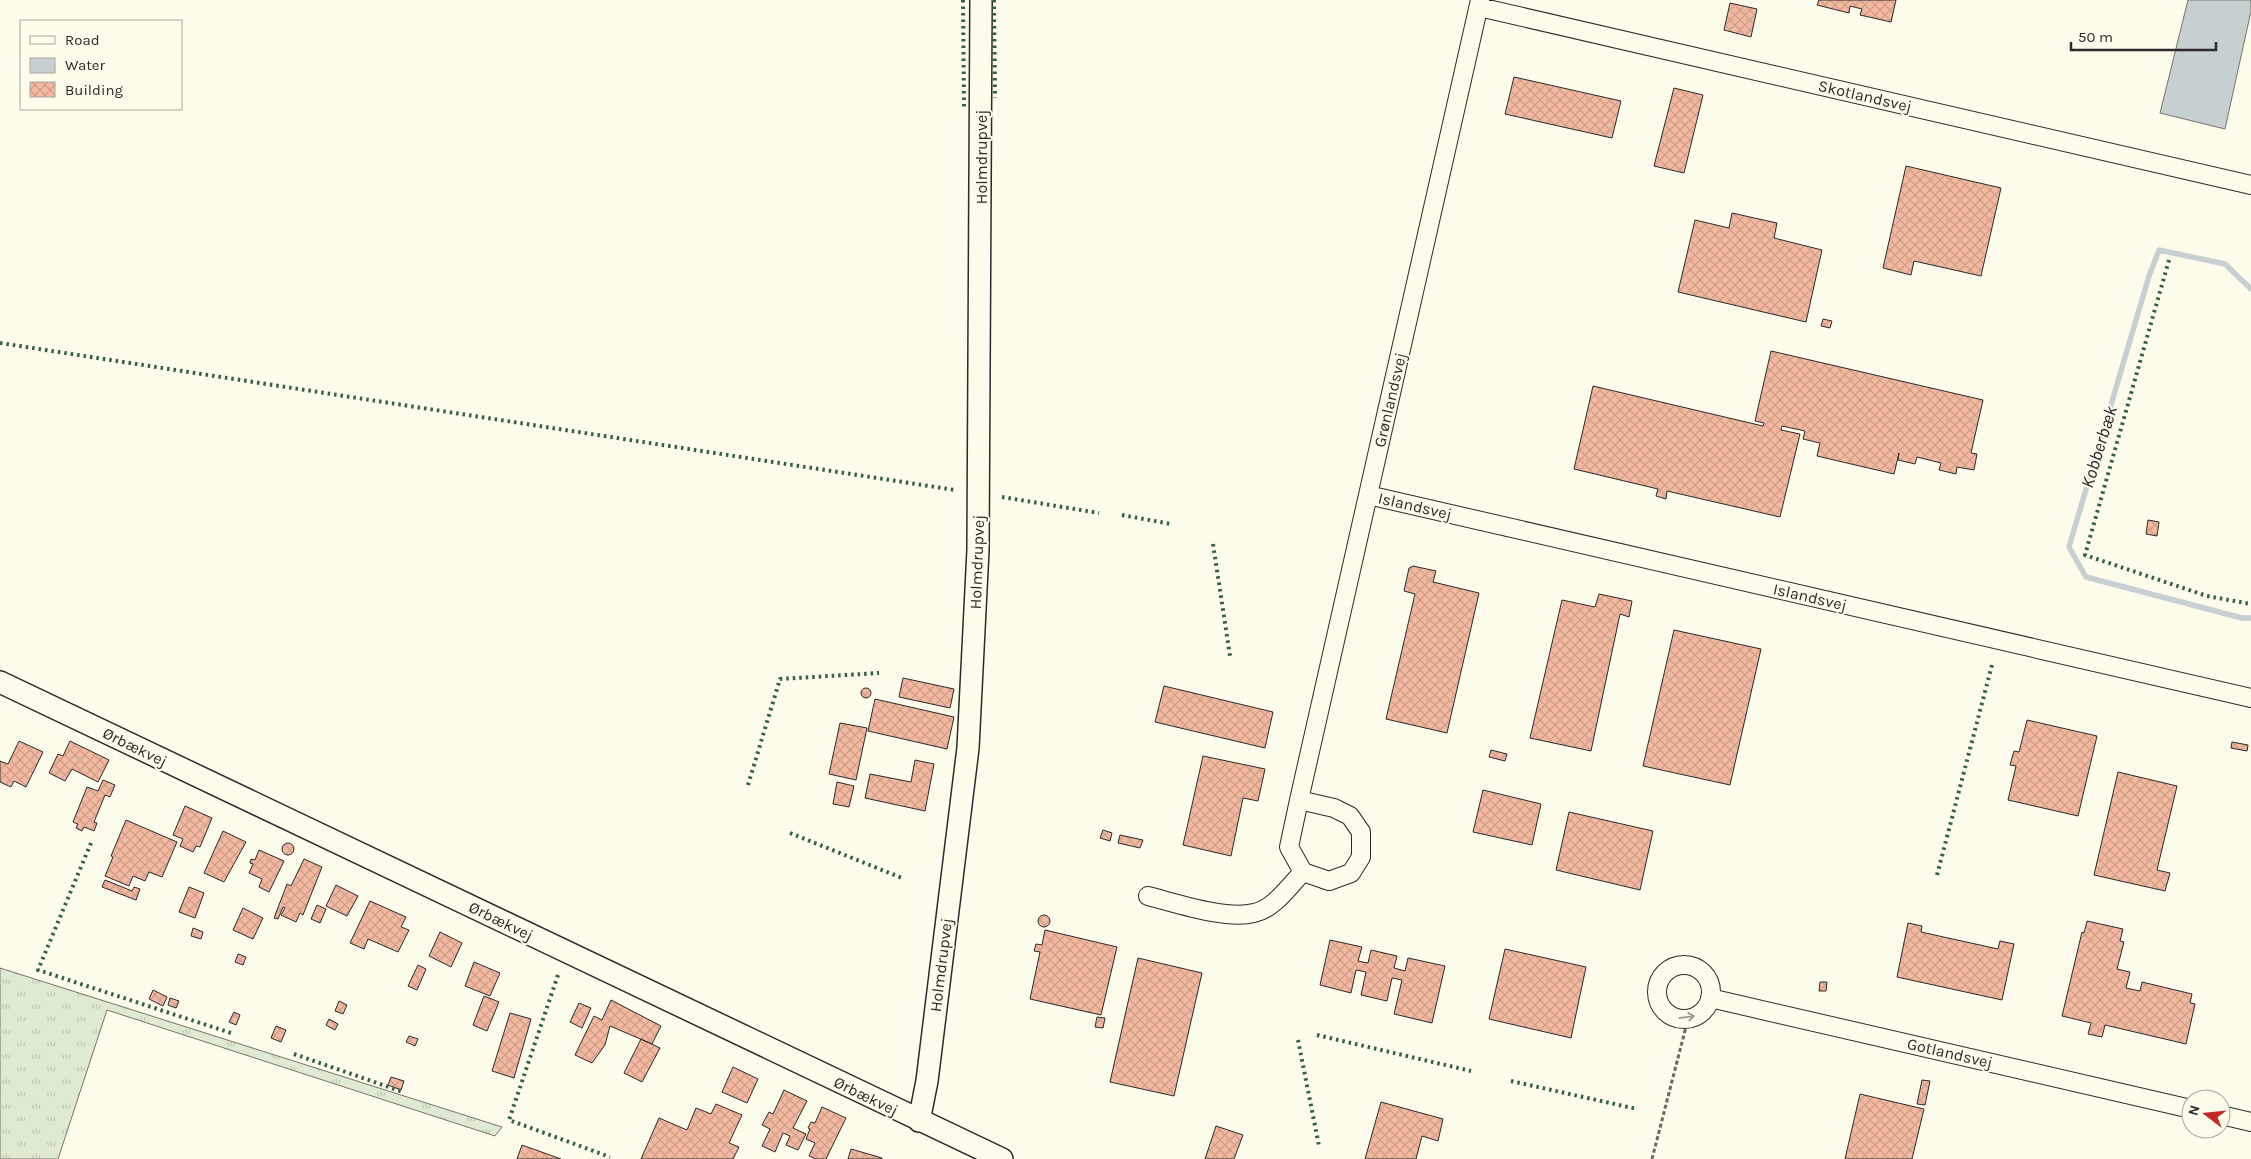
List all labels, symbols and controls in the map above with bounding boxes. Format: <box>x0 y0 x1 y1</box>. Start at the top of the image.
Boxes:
legend <box>20 20 182 110</box>
scale bar <box>2071 20 2216 52</box>
text: 50 m <box>2078 28 2113 46</box>
text: Road <box>65 31 100 49</box>
text: Water <box>65 56 106 74</box>
street label: Skotlandsvej <box>1816 76 1914 116</box>
text: Building <box>65 81 123 99</box>
street label: Holmdrupvej <box>972 110 991 204</box>
street label: Grønlandsvej <box>1370 351 1410 449</box>
water label: Kobberbæk <box>2076 403 2122 491</box>
street label: Islandsvej <box>1376 488 1454 524</box>
street label: Holmdrupvej <box>966 514 988 610</box>
street label: Islandsvej <box>1771 579 1849 615</box>
street label: Ørbækvej <box>100 723 170 771</box>
street label: Ørbækvej <box>466 897 536 945</box>
street label: Holmdrupvej <box>926 917 956 1013</box>
one-way arrow <box>1678 1012 1694 1022</box>
street label: Gotlandsvej <box>1905 1034 1995 1072</box>
street label: Ørbækvej <box>831 1072 901 1120</box>
north arrow <box>2181 1089 2231 1139</box>
text: N <box>2184 1103 2204 1118</box>

